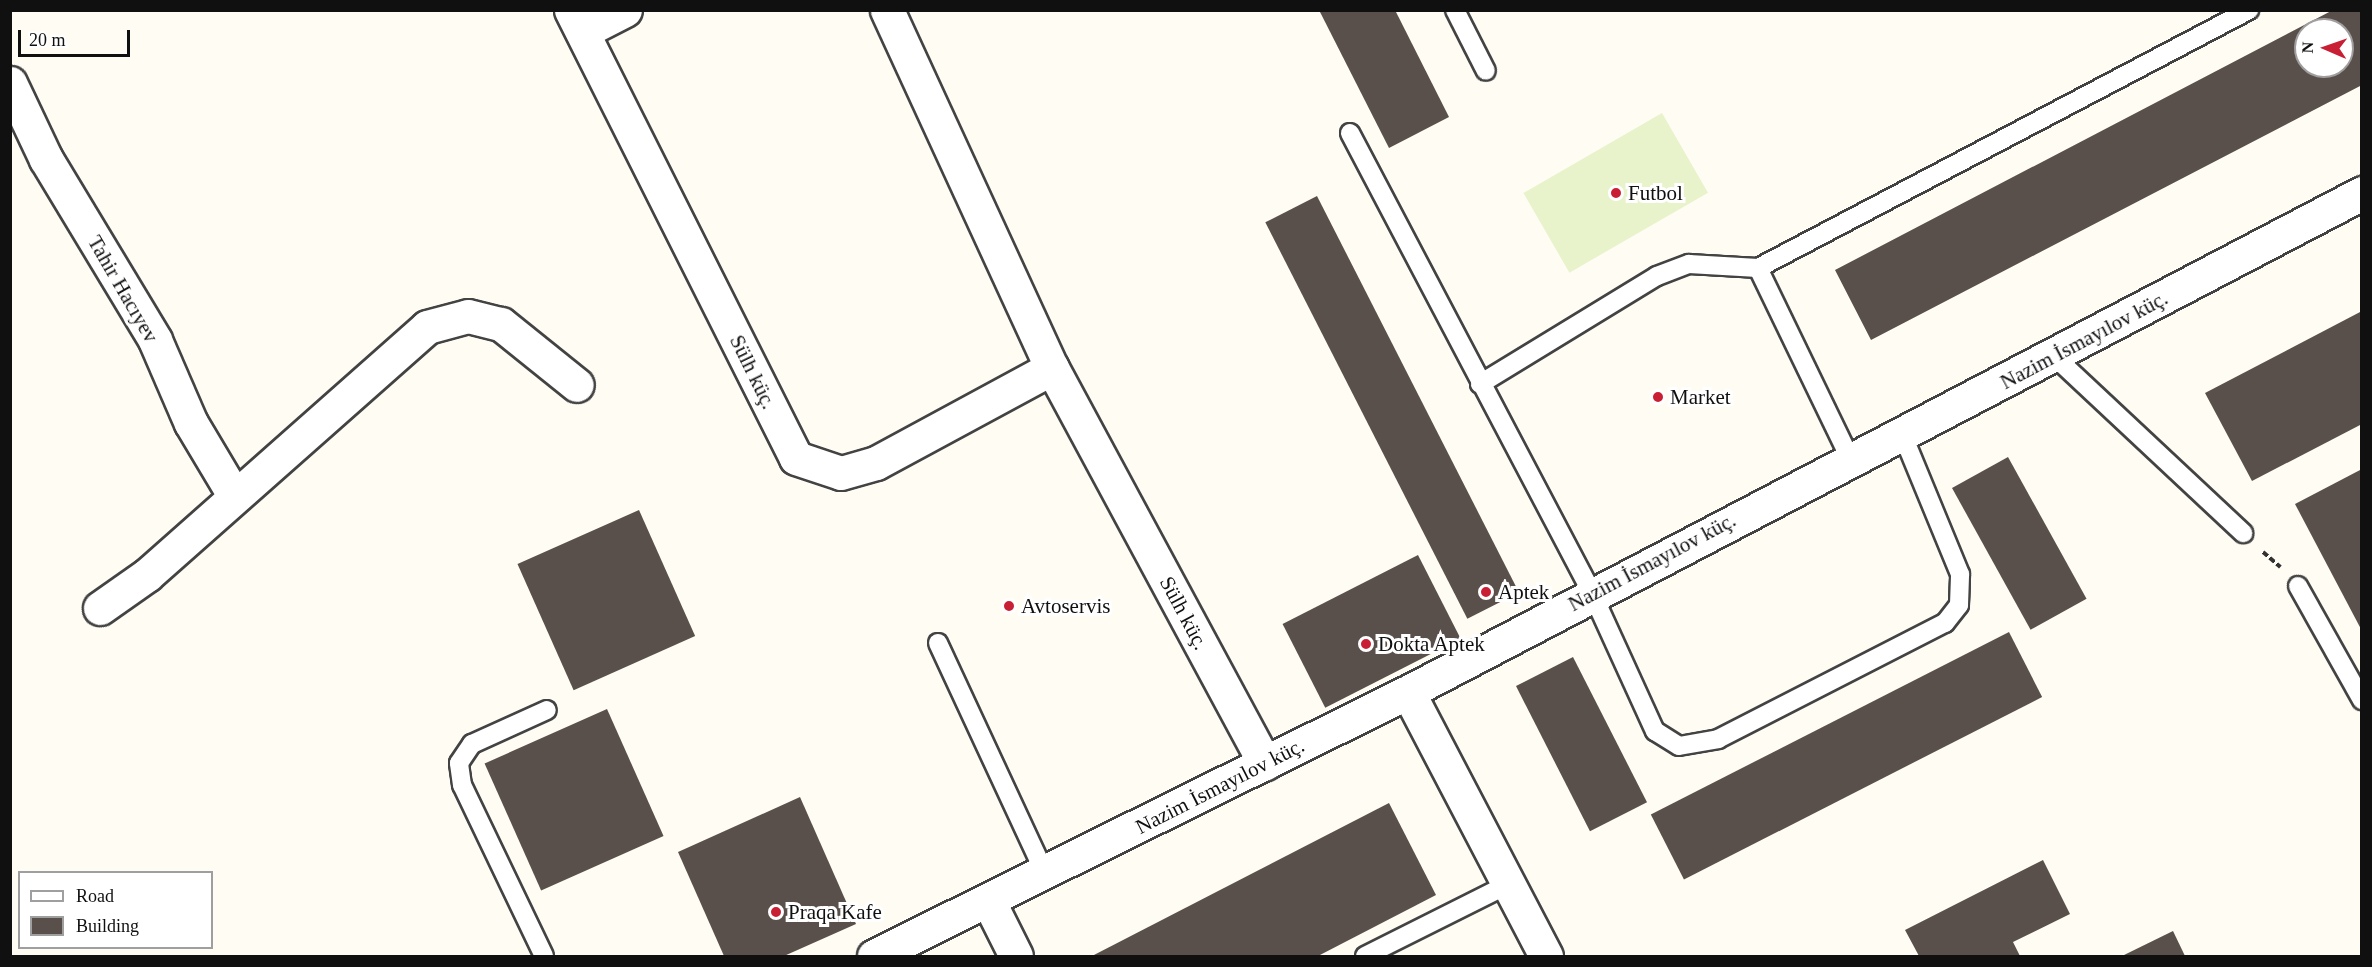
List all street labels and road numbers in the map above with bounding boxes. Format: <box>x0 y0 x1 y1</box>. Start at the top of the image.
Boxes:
street label: Tahir Hacıyev <box>82 231 164 347</box>
street label: Nazim İsmayılov küç. <box>1996 285 2172 395</box>
street label: Sülh küç. <box>724 331 782 413</box>
street label: Nazim İsmayılov küç. <box>1564 507 1740 617</box>
street label: Sülh küç. <box>1154 572 1214 654</box>
street label: Nazim İsmayılov küç. <box>1131 733 1309 839</box>

